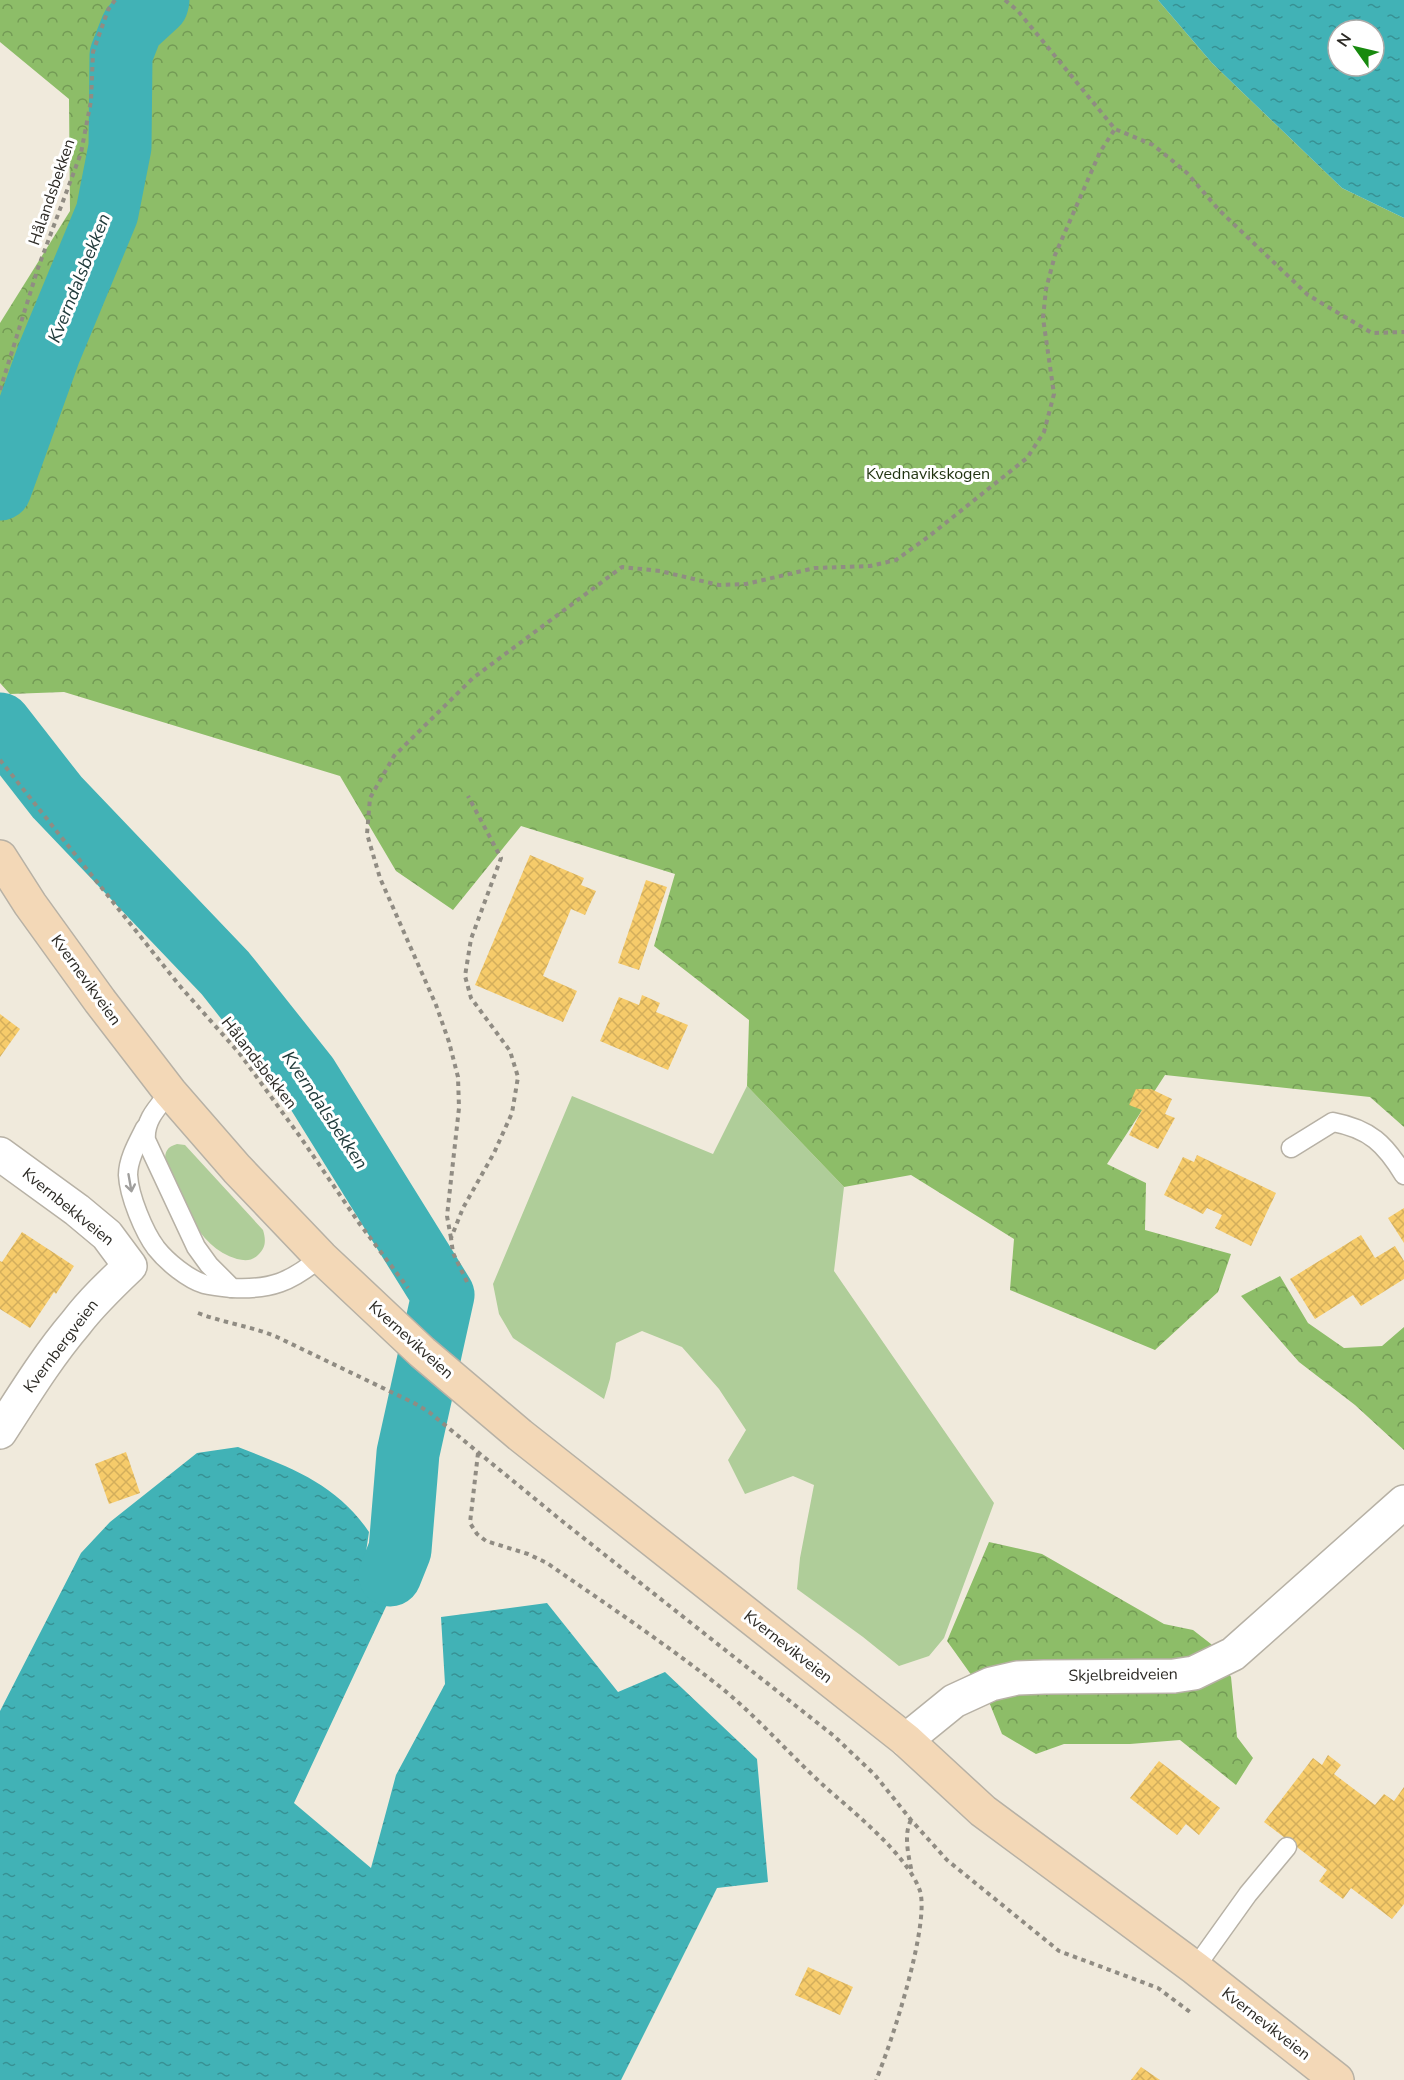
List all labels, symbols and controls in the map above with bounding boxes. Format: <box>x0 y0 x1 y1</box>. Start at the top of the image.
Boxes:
north arrow <box>1326 18 1386 78</box>
text: N <box>1332 29 1357 51</box>
street label: Hålandsbekken <box>23 136 81 248</box>
water label: Kverndalsbekken <box>42 210 116 346</box>
park label: Kvednavikskogen <box>866 463 990 485</box>
street label: Kvernevikveien <box>46 930 126 1030</box>
street label: Hålandsbekken <box>216 1012 302 1114</box>
water label: Kverndalsbekken <box>277 1046 373 1174</box>
street label: Kvernbekkveien <box>17 1163 119 1251</box>
one-way arrow <box>125 1173 136 1192</box>
street label: Kvernbergveien <box>19 1295 103 1397</box>
street label: Kvernevikveien <box>364 1296 458 1384</box>
street label: Kvernevikveien <box>739 1605 837 1689</box>
street label: Skjelbreidveien <box>1068 1663 1178 1687</box>
street label: Kvernevikveien <box>1217 1982 1315 2066</box>

